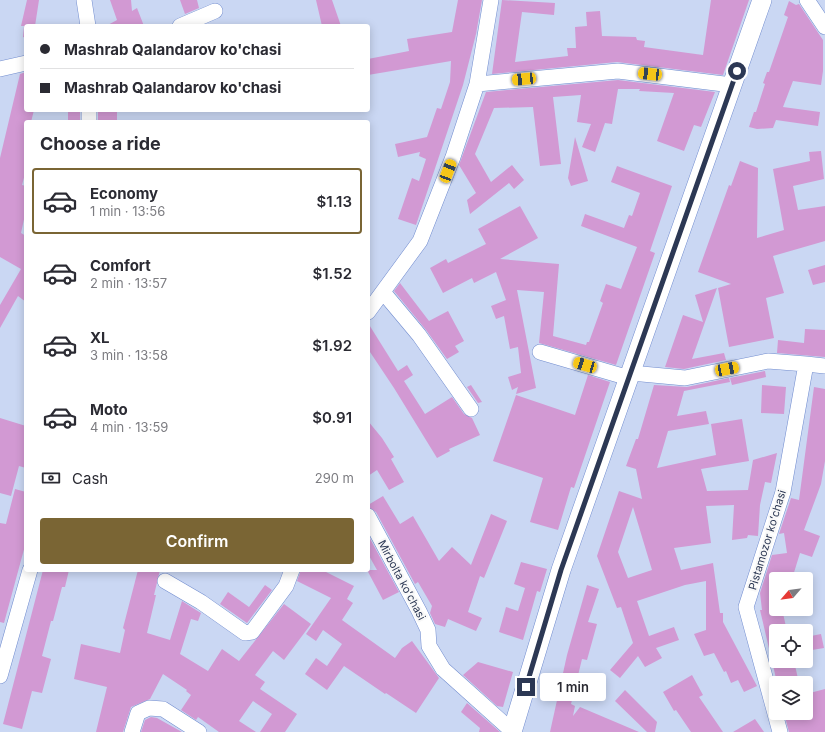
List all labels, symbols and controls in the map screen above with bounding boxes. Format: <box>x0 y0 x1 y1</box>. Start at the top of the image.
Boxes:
text: Mashrab Qalandarov ko'chasi <box>64 40 281 59</box>
route start <box>728 62 746 80</box>
car <box>637 67 663 81</box>
car <box>512 72 536 86</box>
text: Mashrab Qalandarov ko'chasi <box>64 78 281 97</box>
text: Choose a ride <box>40 133 161 154</box>
car <box>438 158 458 184</box>
icon: car <box>42 183 78 219</box>
text: Economy <box>90 184 158 203</box>
text: $1.13 <box>317 192 352 211</box>
text: 1 min · 13:56 <box>90 203 165 219</box>
icon: car <box>42 255 78 291</box>
text: Comfort <box>90 256 151 275</box>
text: $1.52 <box>312 264 352 283</box>
text: 2 min · 13:57 <box>90 275 167 291</box>
icon: car <box>42 327 78 363</box>
text: XL <box>90 328 110 347</box>
text: $1.92 <box>312 336 352 355</box>
text: 3 min · 13:58 <box>90 347 168 363</box>
car <box>572 356 598 374</box>
car <box>714 361 740 377</box>
icon: car <box>42 399 78 435</box>
text: Moto <box>90 400 128 419</box>
text: $0.91 <box>312 408 352 427</box>
text: 4 min · 13:59 <box>90 419 168 435</box>
icon: cash <box>40 467 62 489</box>
text: Cash <box>72 469 108 488</box>
text: 290 m <box>315 470 354 486</box>
street label: Pistamozor koʻchasi <box>745 488 789 592</box>
button: Confirm <box>40 518 354 564</box>
street label: Mirbolta koʻchasi <box>375 538 429 622</box>
north arrow <box>769 572 813 616</box>
map controls <box>769 572 813 720</box>
button: locate <box>769 624 813 668</box>
callout: 1 min <box>540 673 606 701</box>
button: layers <box>769 676 813 720</box>
route end <box>517 678 535 696</box>
text: 1 min <box>557 679 589 695</box>

